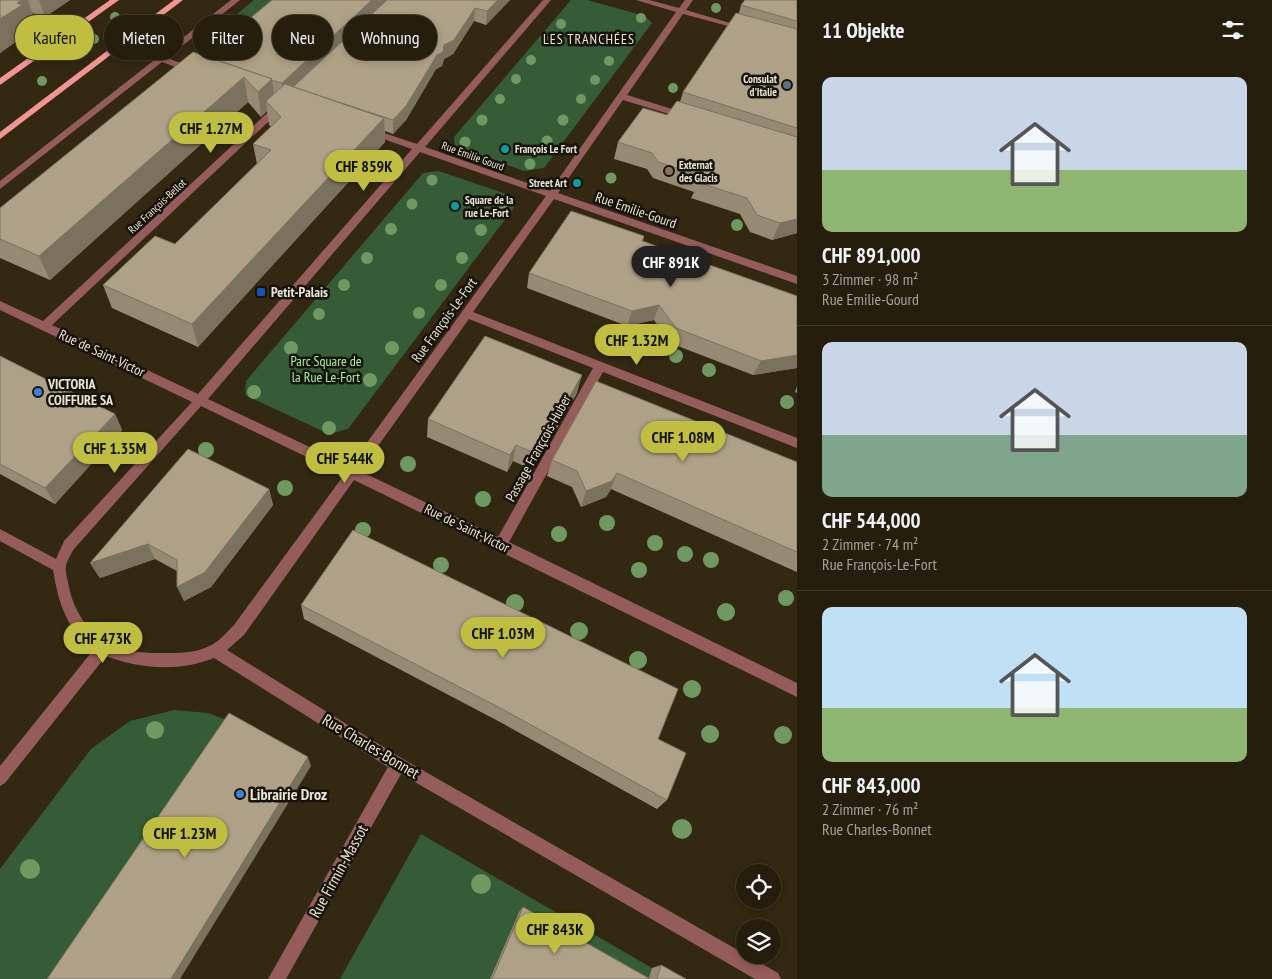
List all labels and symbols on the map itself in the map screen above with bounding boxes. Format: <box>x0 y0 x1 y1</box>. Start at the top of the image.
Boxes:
district label: LES TRANCHÉES <box>543 30 635 48</box>
place label: Consulat d'Italie <box>743 72 778 99</box>
marker: Consulat d'Italie <box>781 79 793 91</box>
pin: CHF 1.27M <box>154 112 268 154</box>
street label: Rue Emilie Gourd <box>440 138 506 174</box>
place label: François Le Fort <box>515 142 578 156</box>
marker: François Le Fort <box>499 143 511 155</box>
pin: CHF 859K <box>312 150 416 192</box>
place label: Externat des Glacis <box>679 158 718 185</box>
marker: Externat des Glacis <box>663 165 675 177</box>
street label: Rue François-Bellot <box>125 176 189 236</box>
place label: Street Art <box>529 176 568 190</box>
marker: Street Art <box>571 177 583 189</box>
street label: Rue Emilie-Gourd <box>593 188 679 232</box>
place label: Square de la rue Le-Fort <box>465 193 514 220</box>
marker: Square de la rue Le-Fort <box>449 200 461 212</box>
pin: CHF 891K <box>619 246 723 288</box>
street label: Rue François-Le-Fort <box>407 274 481 366</box>
place label: Petit-Palais <box>271 283 328 301</box>
marker: Petit-Palais <box>255 286 267 298</box>
pin: CHF 1.32M <box>580 324 694 366</box>
street label: Rue de Saint-Victor <box>56 325 148 381</box>
park label: Parc Square de la Rue Le-Fort <box>290 352 362 386</box>
place label: VICTORIA COIFFURE SA <box>47 375 114 409</box>
marker: VICTORIA COIFFURE SA <box>32 386 44 398</box>
street label: Passage Françcois-Huber <box>501 391 575 505</box>
pin: CHF 1.08M <box>626 420 740 463</box>
pin: CHF 1.35M <box>58 432 172 474</box>
pin: CHF 544K <box>293 442 397 484</box>
street label: Rue de Saint-Victor <box>421 500 513 556</box>
pin: CHF 1.03M <box>446 616 560 659</box>
pin: CHF 473K <box>51 622 155 664</box>
street label: Rue Charles-Bonnet <box>319 709 424 783</box>
place label: Librairie Droz <box>250 784 327 804</box>
marker: Librairie Droz <box>234 788 246 800</box>
pin: CHF 1.23M <box>128 816 242 859</box>
street label: Rue Firmin-Massot <box>304 820 372 921</box>
pin: CHF 843K <box>503 912 607 955</box>

